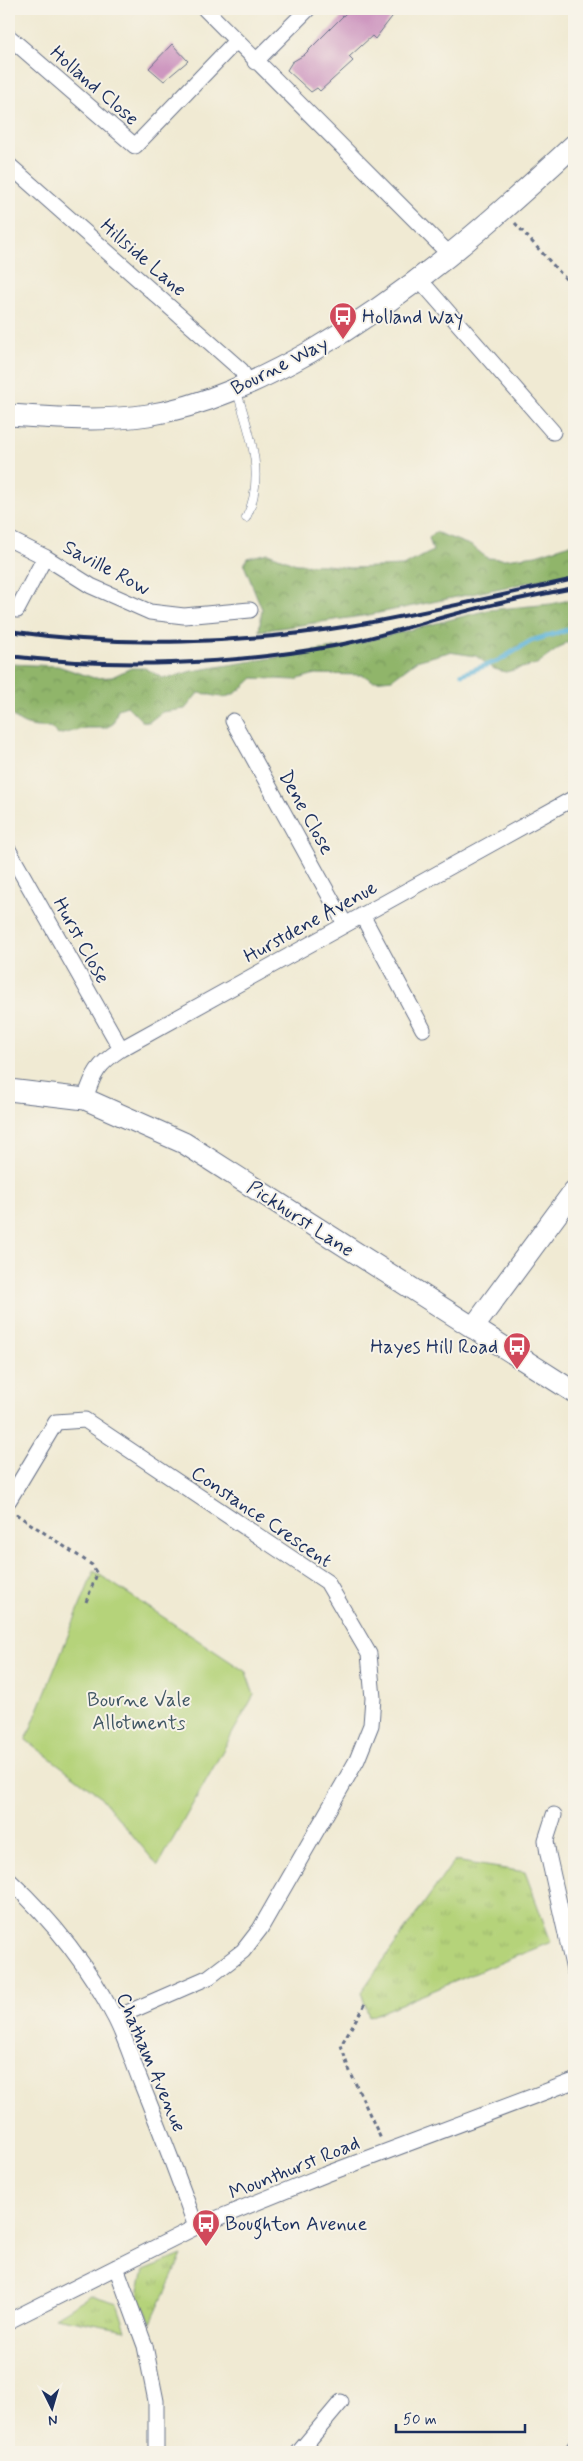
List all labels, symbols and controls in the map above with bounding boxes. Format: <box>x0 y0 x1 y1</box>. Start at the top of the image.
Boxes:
street label: Holland Close <box>44 40 144 132</box>
street label: Hillside Lane <box>94 213 192 303</box>
bus stop icon: Holland Way <box>328 301 358 340</box>
place label: Holland Way <box>362 304 463 331</box>
street label: Bourne Way <box>227 330 333 402</box>
street label: Saville Row <box>58 534 155 603</box>
street label: Dene Close <box>271 766 340 860</box>
street label: Hurstdene Avenue <box>239 874 382 970</box>
street label: Hurst Close <box>46 893 115 989</box>
street label: Pickhurst Lane <box>241 1175 359 1264</box>
bus stop icon: Hayes Hill Road <box>502 1331 532 1370</box>
place label: Hayes Hill Road <box>370 1334 498 1361</box>
street label: Constance Crescent <box>185 1460 337 1575</box>
park label: Bourne Vale Allotments <box>87 1687 191 1737</box>
street label: Chatham Avenue <box>109 1989 192 2136</box>
street label: Mounthurst Road <box>225 2130 364 2207</box>
bus stop icon: Boughton Avenue <box>191 2208 221 2247</box>
place label: Boughton Avenue <box>225 2211 368 2240</box>
north arrow <box>28 2384 78 2434</box>
scale bar <box>396 2401 524 2433</box>
text: 50 m <box>403 2410 437 2430</box>
text: N <box>48 2411 58 2429</box>

